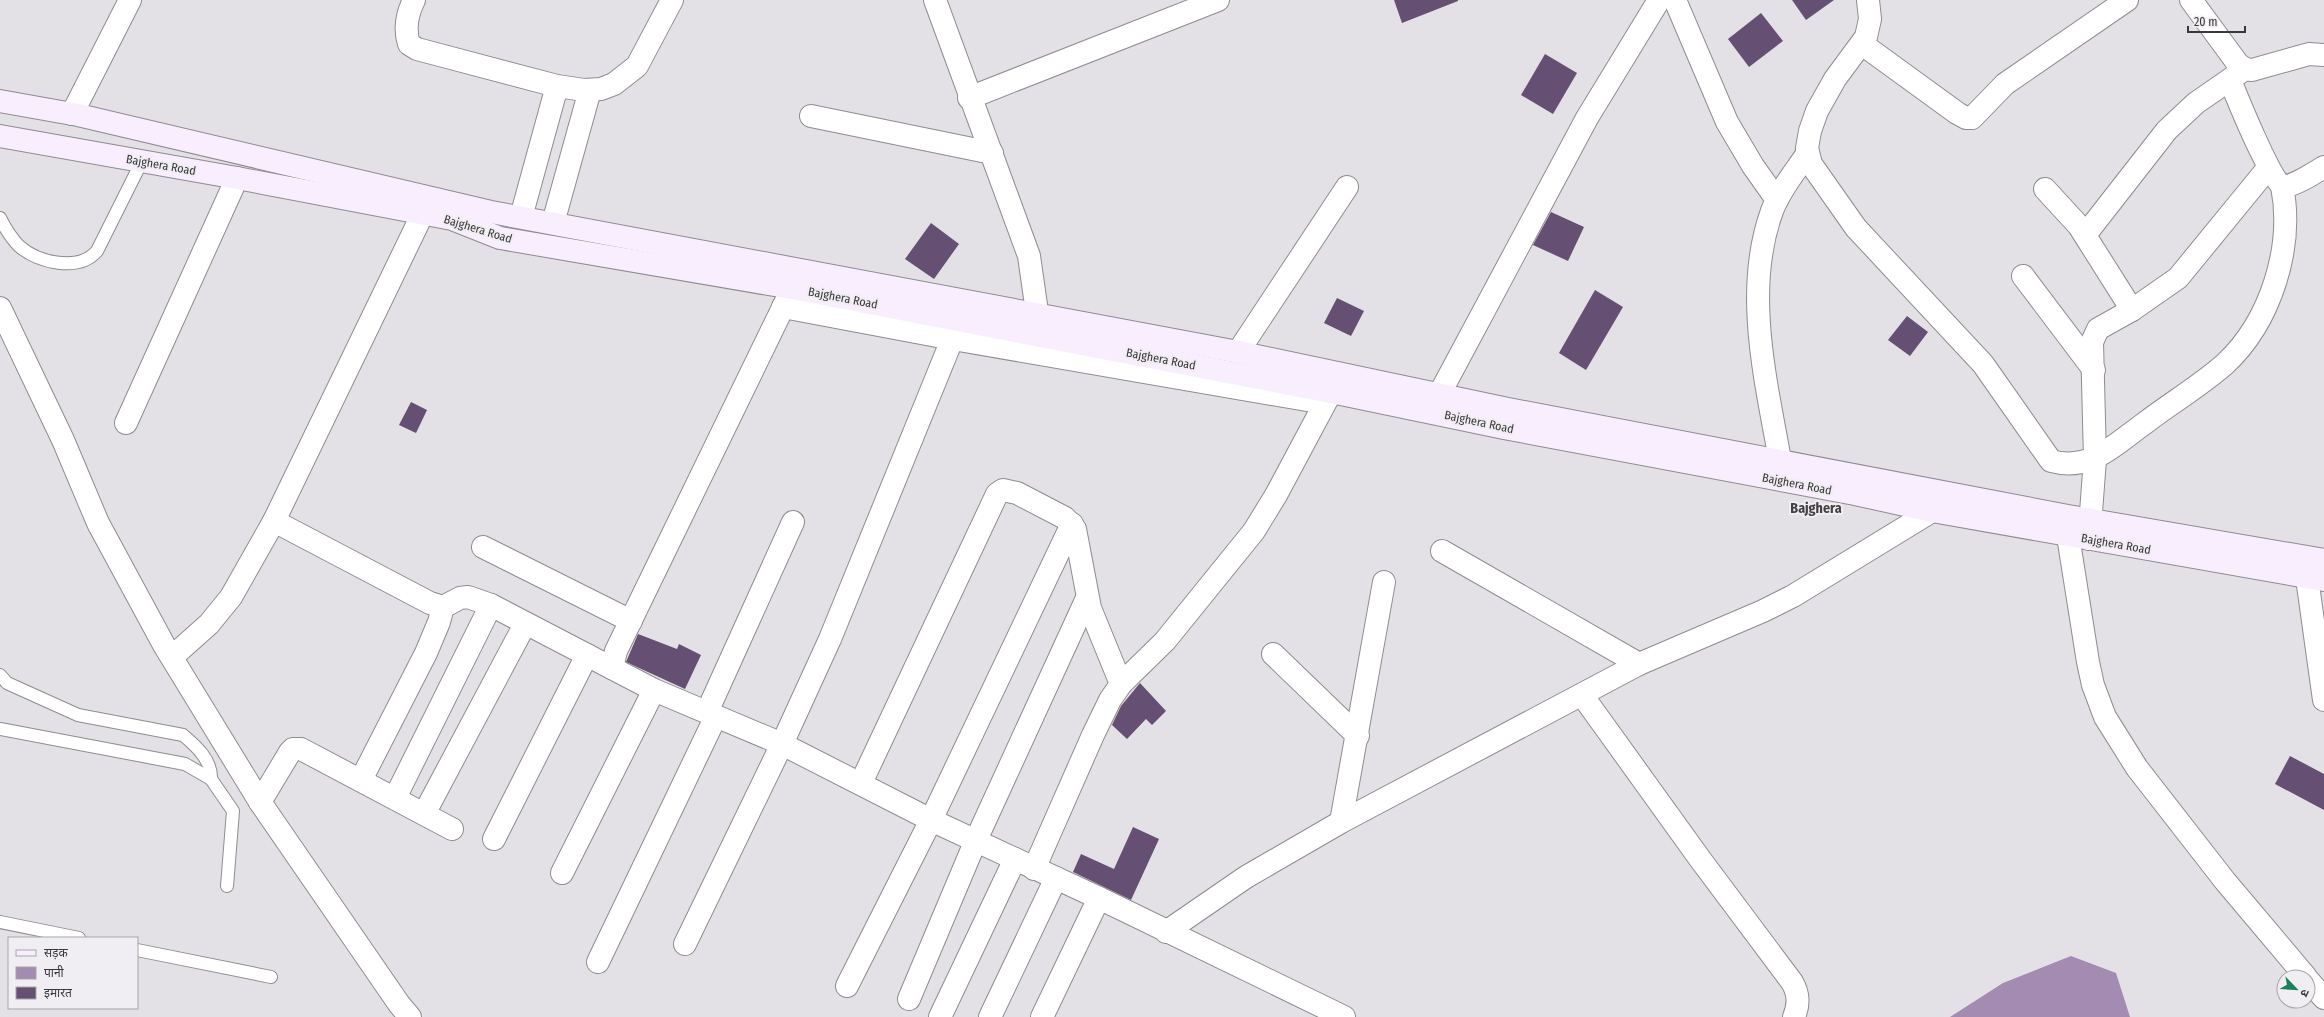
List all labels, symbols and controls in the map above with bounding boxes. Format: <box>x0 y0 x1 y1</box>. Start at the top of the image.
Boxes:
scale bar <box>2188 8 2245 34</box>
text: 20 m <box>2194 15 2218 29</box>
street label: Bajghera Road <box>125 152 197 178</box>
street label: Bajghera Road <box>442 212 514 246</box>
street label: Bajghera Road <box>807 284 879 312</box>
street label: Bajghera Road <box>1125 345 1197 373</box>
street label: Bajghera Road <box>1443 408 1515 436</box>
street label: Bajghera Road <box>1761 470 1833 498</box>
district label: Bajghera <box>1790 500 1842 517</box>
street label: Bajghera Road <box>2080 531 2152 557</box>
legend <box>8 937 138 1009</box>
text: सड़क <box>44 946 69 960</box>
text: पानी <box>44 965 65 980</box>
north arrow <box>2276 969 2316 1009</box>
text: इमारत <box>44 986 73 1000</box>
text: उ <box>2297 987 2312 999</box>

